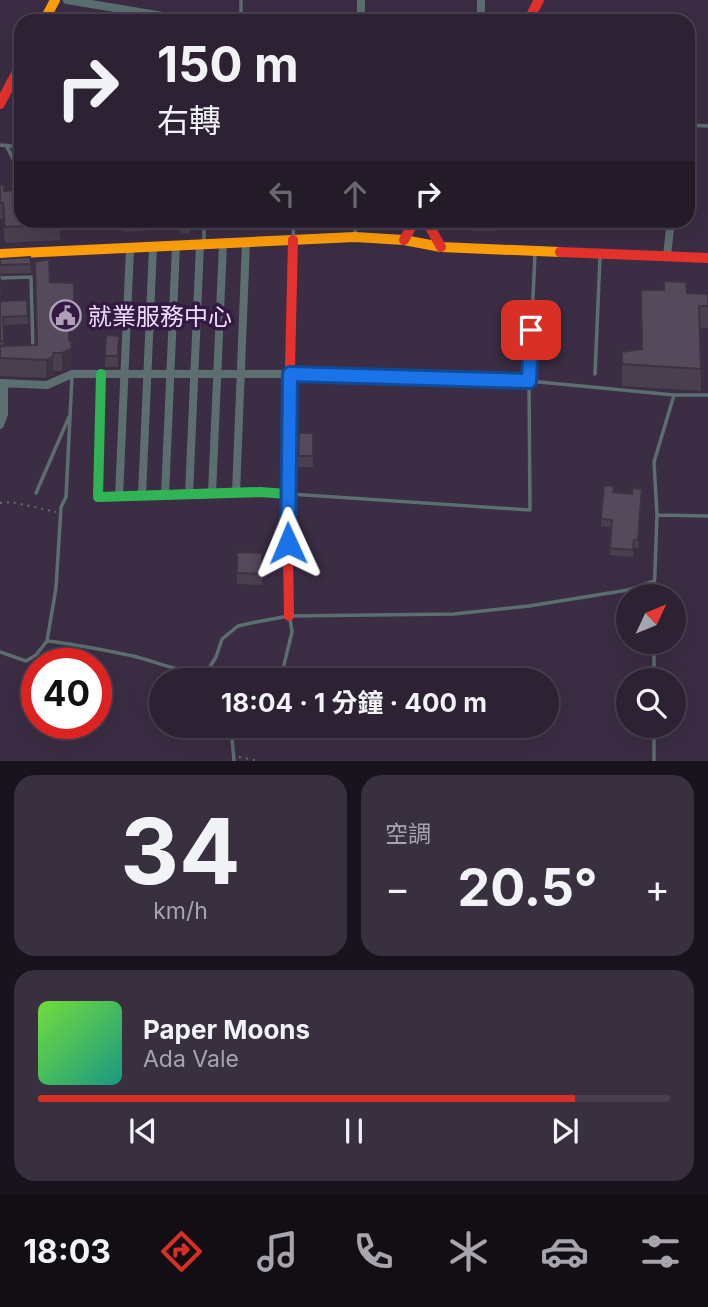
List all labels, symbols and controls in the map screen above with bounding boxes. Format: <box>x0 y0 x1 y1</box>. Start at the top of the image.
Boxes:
text: 150 m <box>157 35 299 94</box>
icon: right <box>42 42 133 133</box>
text: 右轉 <box>157 101 221 140</box>
icon: left <box>263 175 301 213</box>
icon: ahead <box>336 175 374 213</box>
icon: right <box>409 175 447 213</box>
public building icon: 就業服務中心 <box>48 299 82 333</box>
pin <box>501 300 561 360</box>
place label: 就業服務中心 <box>88 302 232 331</box>
icon: arrive <box>512 311 550 349</box>
position arrow <box>251 506 325 580</box>
north arrow <box>616 584 686 654</box>
map controls <box>616 584 686 738</box>
speed limit sign: 40 <box>21 648 112 739</box>
button: search <box>616 668 686 738</box>
text: 18:04 · 1 分鐘 · 400 m <box>221 687 487 718</box>
text: 34 <box>120 796 241 906</box>
text: 空調 <box>385 820 431 848</box>
text: 20.5° <box>457 856 598 919</box>
text: − <box>385 865 410 911</box>
text: + <box>645 865 670 911</box>
text: km/h <box>153 897 208 925</box>
text: Paper Moons <box>143 1014 310 1045</box>
text: Ada Vale <box>143 1045 239 1073</box>
icon: previous <box>124 1112 162 1150</box>
icon: pause <box>335 1112 373 1150</box>
icon: next <box>546 1112 584 1150</box>
icon: directions <box>157 1227 206 1276</box>
icon: music <box>253 1227 302 1276</box>
icon: phone <box>349 1227 398 1276</box>
icon: climate <box>444 1227 493 1276</box>
icon: car <box>540 1227 589 1276</box>
icon: filters <box>636 1227 685 1276</box>
text: 18:03 <box>23 1232 111 1271</box>

